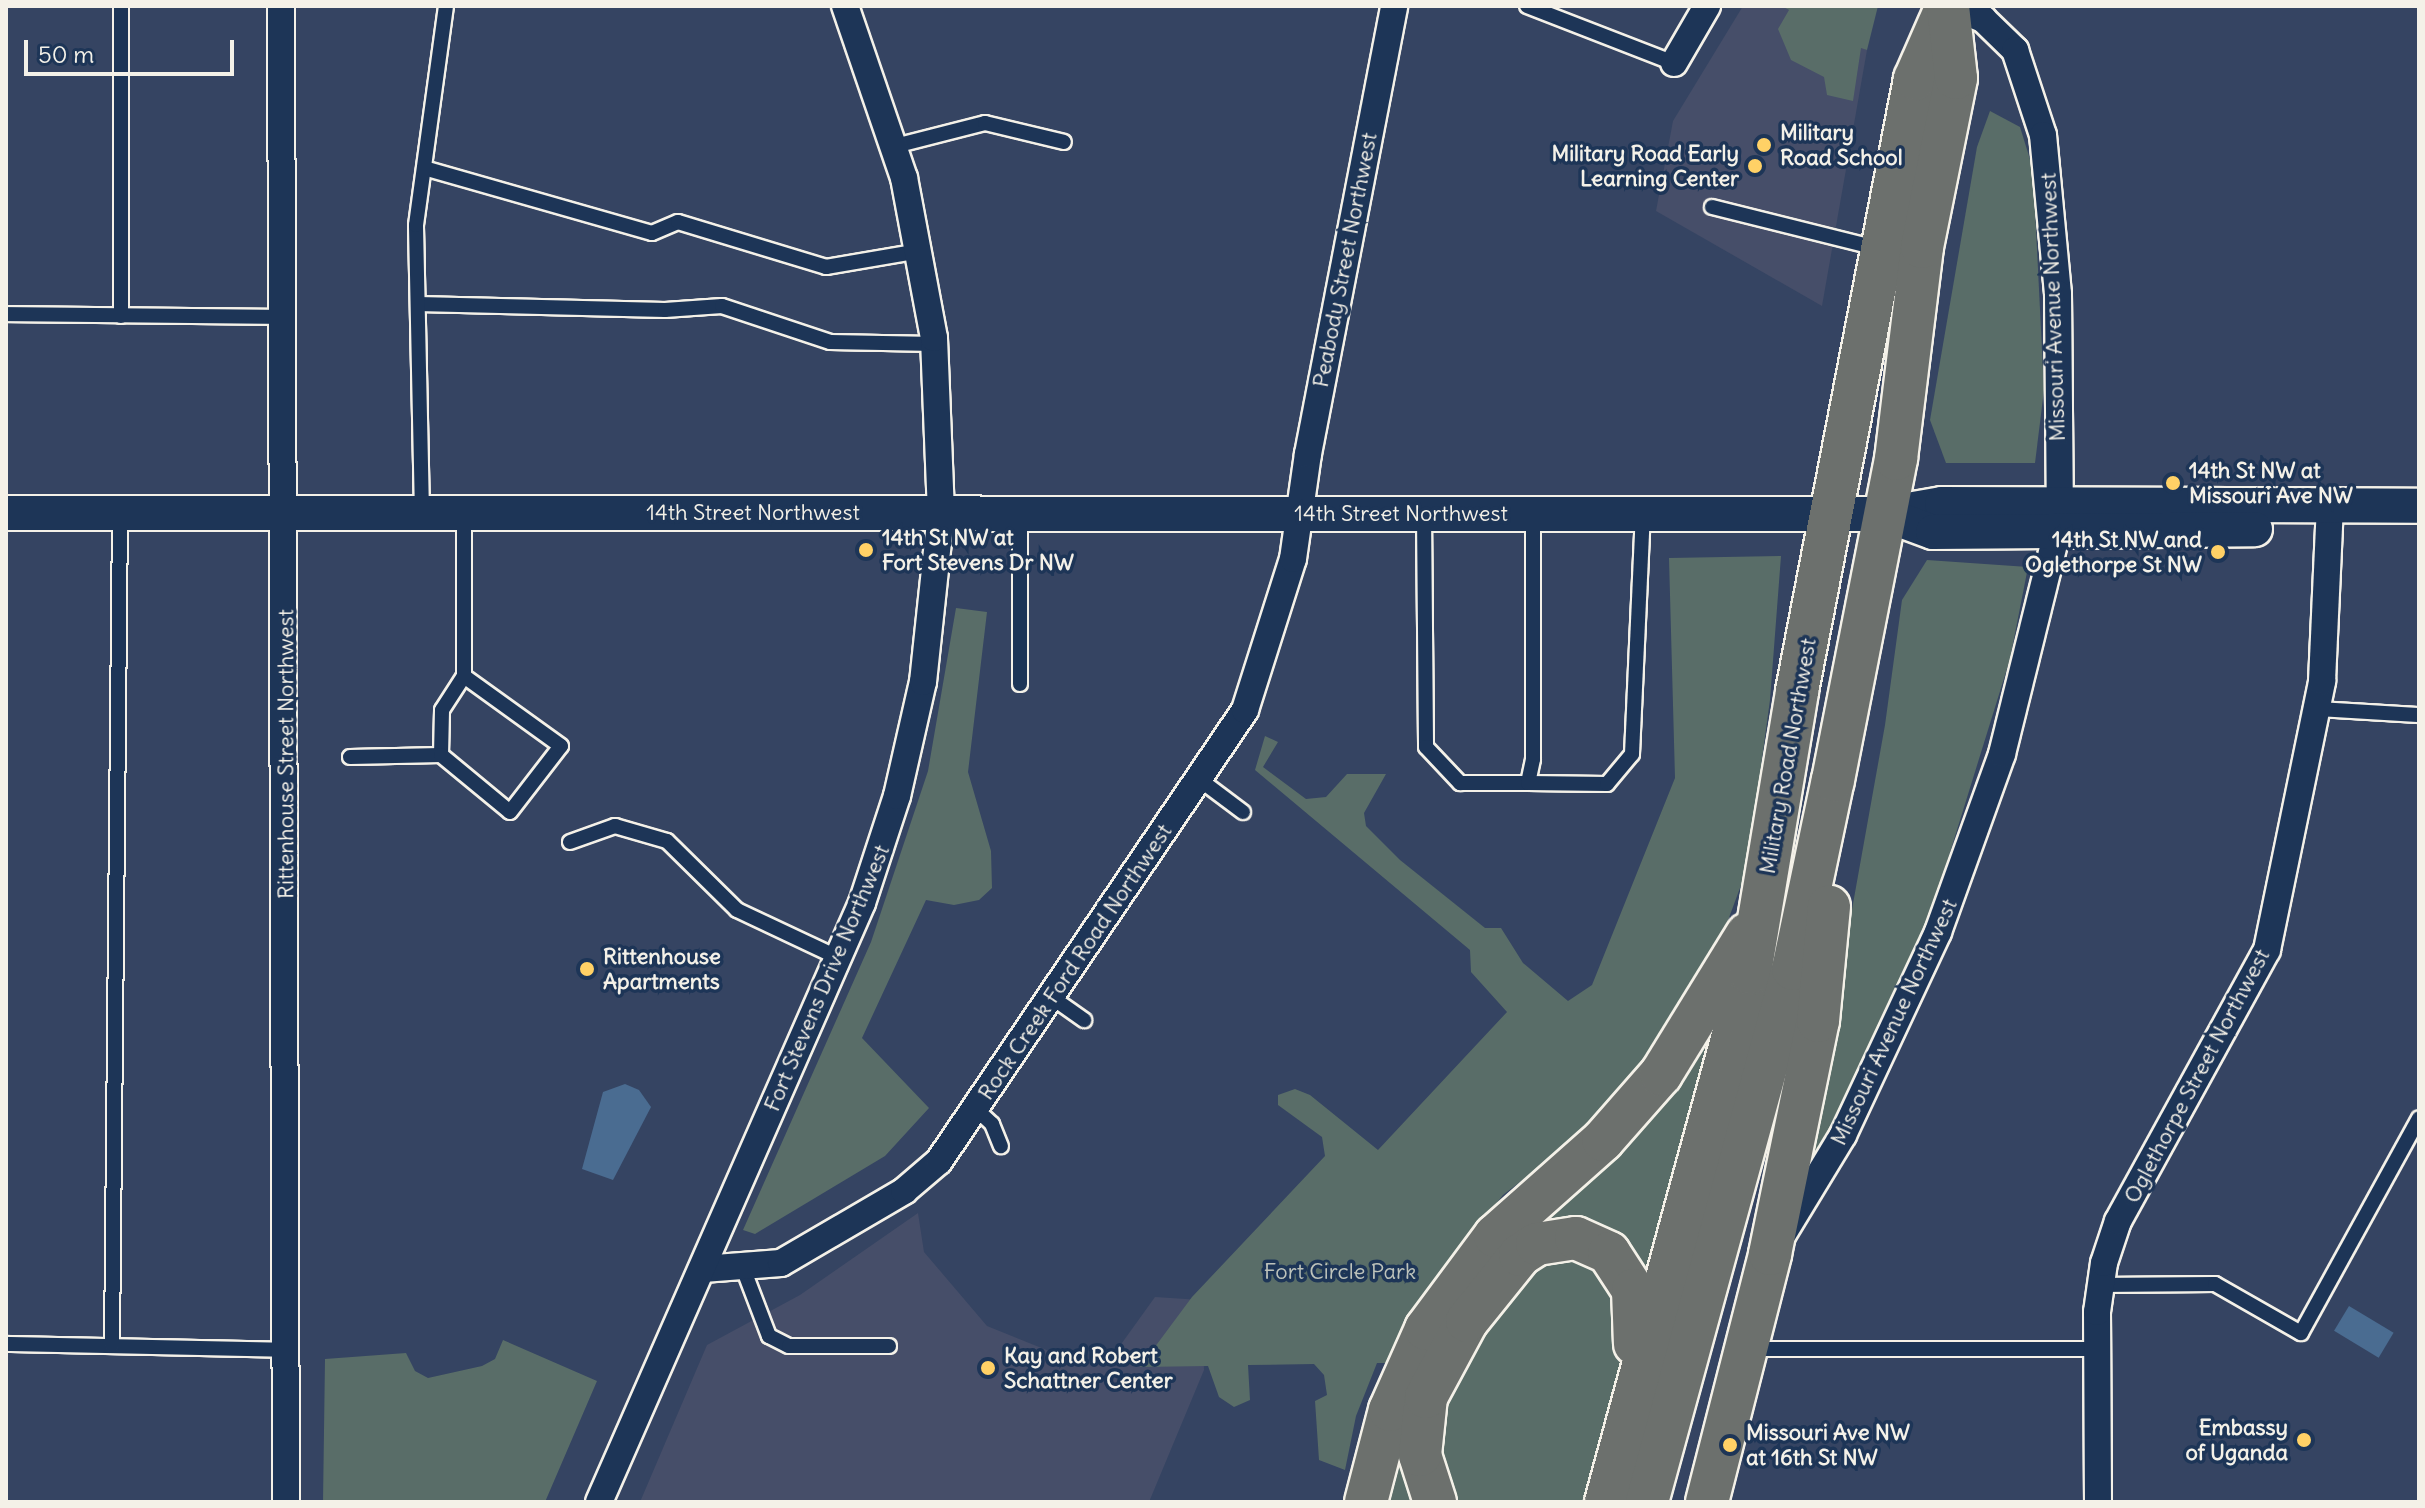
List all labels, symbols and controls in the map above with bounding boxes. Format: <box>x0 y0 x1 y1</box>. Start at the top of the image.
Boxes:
scale bar <box>28 24 238 74</box>
text: 50 m <box>38 39 94 69</box>
place label: Military Road School <box>1780 119 1903 170</box>
street label: Peabody Street Northwest <box>1307 130 1383 390</box>
marker: Military Road School <box>1755 136 1773 154</box>
place label: Military Road Early Learning Center <box>1551 140 1739 192</box>
marker: Military Road Early Learning Center <box>1746 157 1764 175</box>
street label: Missouri Avenue Northwest <box>2035 172 2071 442</box>
place label: 14th St NW at Missouri Ave NW <box>2189 457 2353 508</box>
marker: 14th St NW at Missouri Ave NW <box>2164 474 2182 492</box>
street label: 14th Street Northwest <box>646 500 860 526</box>
street label: 14th Street Northwest <box>1294 501 1508 527</box>
place label: 14th St NW at Fort Stevens Dr NW <box>882 524 1074 576</box>
place label: 14th St NW and Oglethorpe St NW <box>2025 526 2202 578</box>
marker: 14th St NW at Fort Stevens Dr NW <box>857 541 875 559</box>
marker: 14th St NW and Oglethorpe St NW <box>2209 543 2227 561</box>
street label: Rittenhouse Street Northwest <box>273 609 299 899</box>
street label: Military Road Northwest <box>1754 636 1822 876</box>
street label: Rock Creek Ford Road Northwest <box>973 819 1177 1105</box>
street label: Fort Stevens Drive Northwest <box>759 841 895 1115</box>
street label: Missouri Avenue Northwest <box>1825 895 1963 1149</box>
place label: Rittenhouse Apartments <box>603 943 721 994</box>
street label: Oglethorpe Street Northwest <box>2119 944 2275 1208</box>
marker: Rittenhouse Apartments <box>578 960 596 978</box>
park label: Fort Circle Park <box>1264 1259 1416 1285</box>
place label: Kay and Robert Schattner Center <box>1004 1342 1173 1394</box>
marker: Kay and Robert Schattner Center <box>979 1359 997 1377</box>
place label: Embassy of Uganda <box>2185 1414 2288 1466</box>
place label: Missouri Ave NW at 16th St NW <box>1746 1419 1910 1470</box>
marker: Embassy of Uganda <box>2295 1431 2313 1449</box>
marker: Missouri Ave NW at 16th St NW <box>1721 1436 1739 1454</box>

